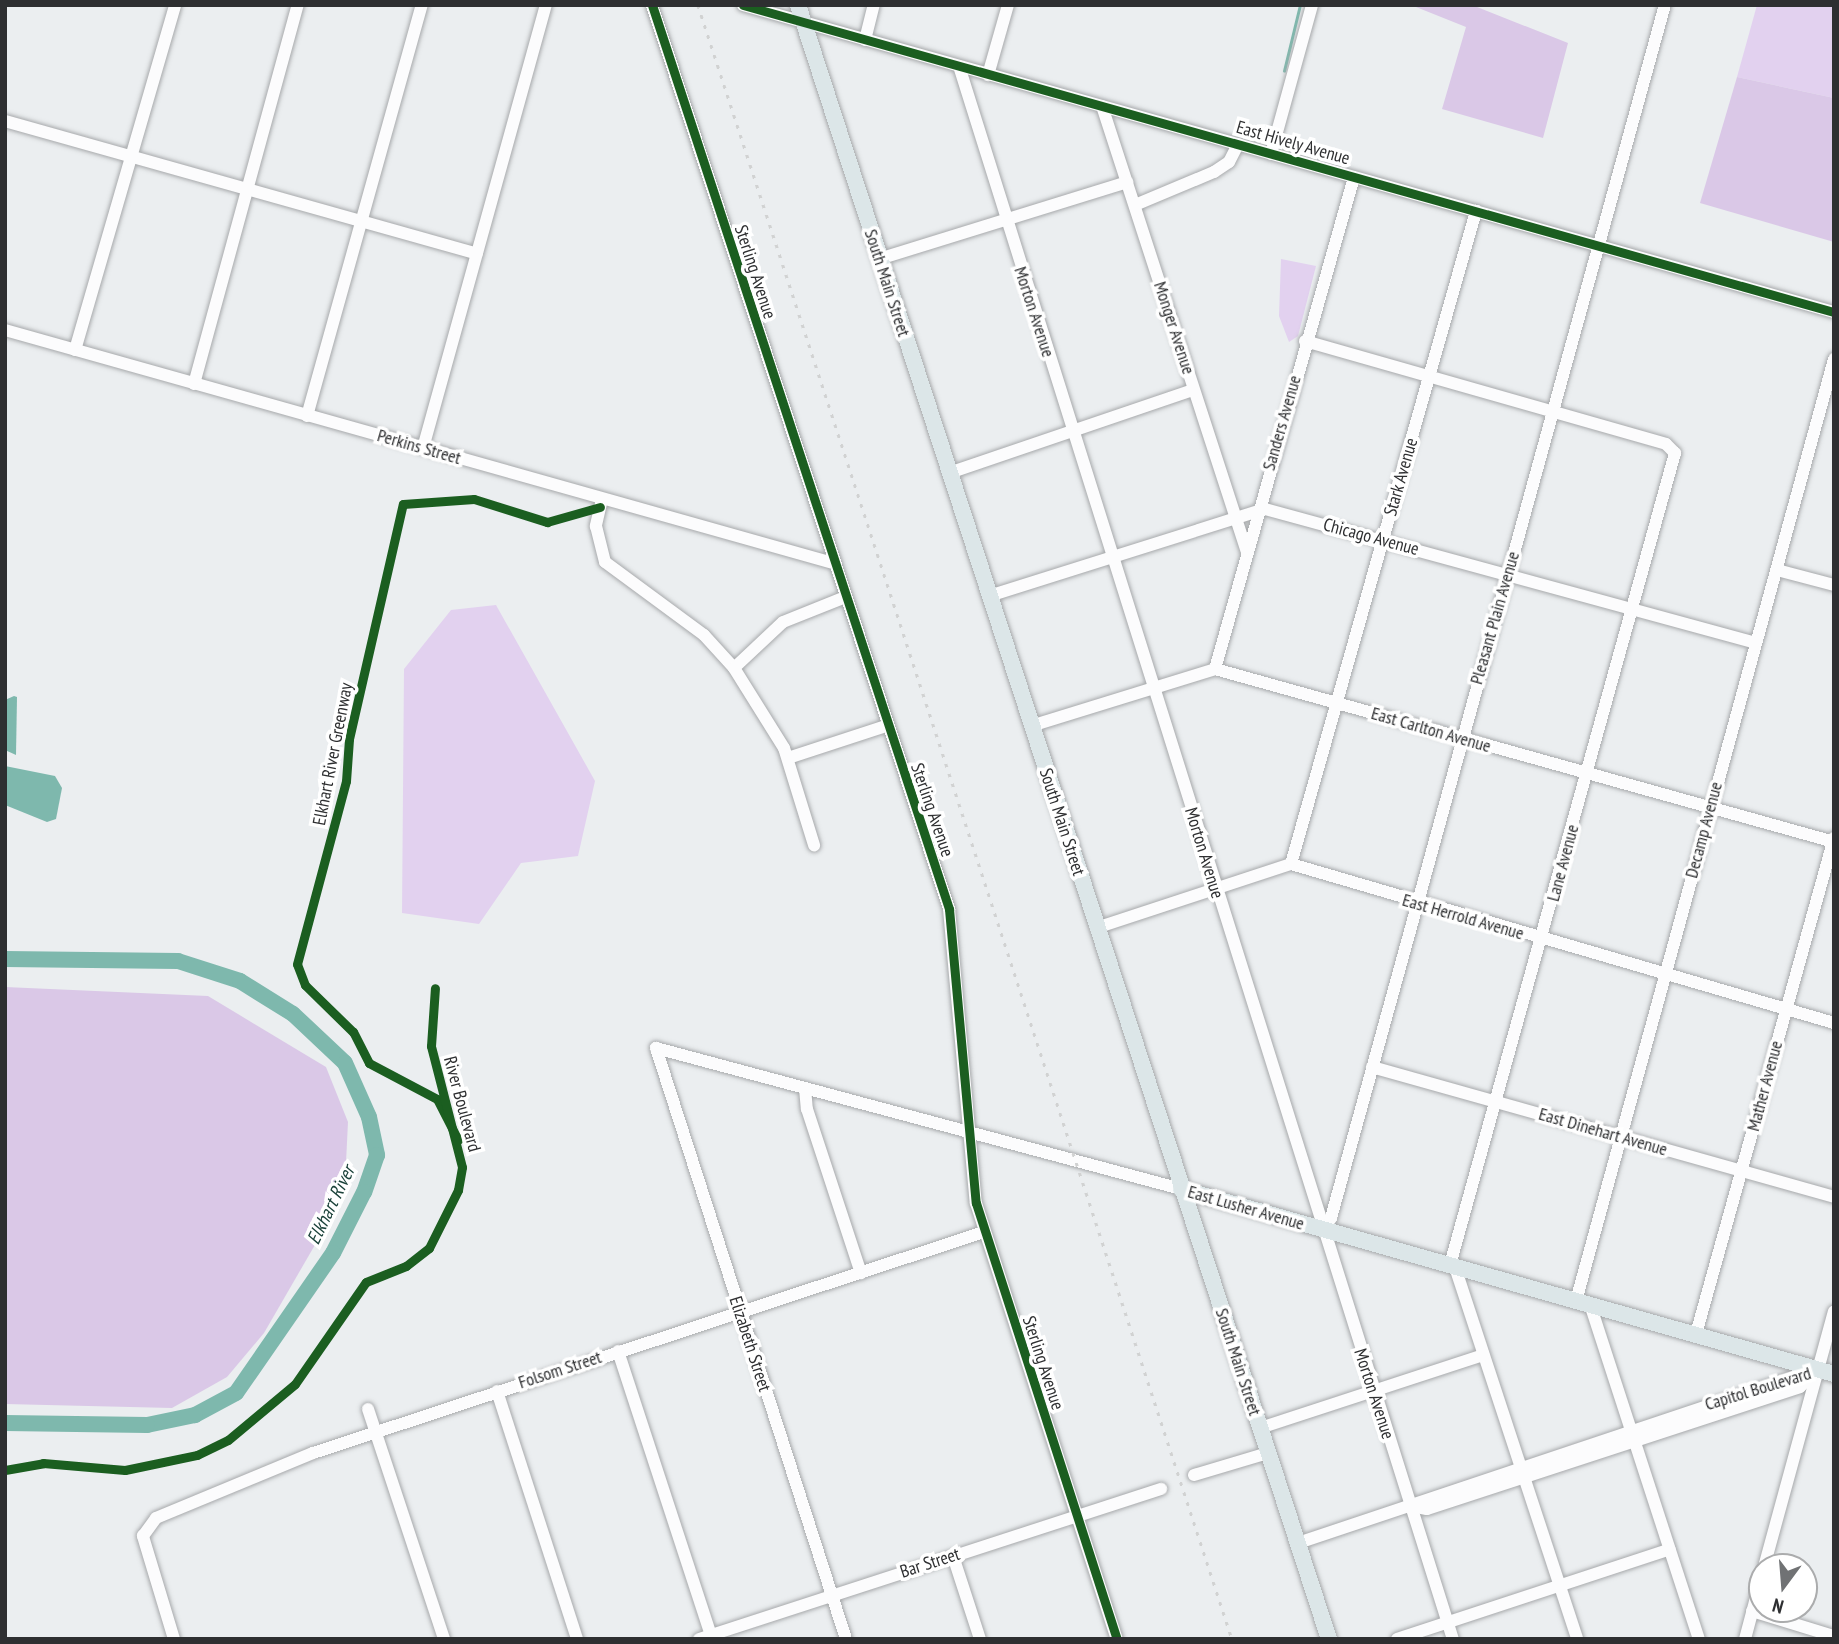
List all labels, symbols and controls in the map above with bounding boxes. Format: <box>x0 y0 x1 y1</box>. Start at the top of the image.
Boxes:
street label: East Hively Avenue <box>1233 116 1353 170</box>
street label: Sterling Avenue <box>730 222 780 322</box>
street label: South Main Street <box>859 227 915 339</box>
street label: Morton Avenue <box>1009 264 1059 360</box>
street label: Monger Avenue <box>1149 279 1199 377</box>
street label: Sanders Avenue <box>1258 373 1306 473</box>
street label: Perkins Street <box>375 425 463 469</box>
street label: Stark Avenue <box>1379 435 1423 519</box>
street label: Chicago Avenue <box>1321 514 1421 560</box>
street label: Pleasant Plain Avenue <box>1466 549 1524 687</box>
street label: Elkhart River Greenway <box>309 681 357 827</box>
street label: East Carlton Avenue <box>1368 703 1494 757</box>
street label: Sterling Avenue <box>906 760 958 860</box>
street label: South Main Street <box>1034 766 1090 878</box>
street label: Decamp Avenue <box>1681 779 1727 881</box>
street label: Morton Avenue <box>1180 805 1228 901</box>
street label: Lane Avenue <box>1542 822 1584 904</box>
street label: East Herrold Avenue <box>1400 889 1526 945</box>
street label: Mather Avenue <box>1743 1038 1787 1134</box>
street label: River Boulevard <box>439 1054 485 1154</box>
street label: East Dinehart Avenue <box>1536 1103 1670 1161</box>
water label: Elkhart River <box>302 1162 360 1248</box>
street label: East Lusher Avenue <box>1185 1181 1307 1235</box>
street label: Elizabeth Street <box>724 1294 776 1394</box>
street label: South Main Street <box>1210 1306 1266 1418</box>
street label: Sterling Avenue <box>1018 1313 1068 1413</box>
street label: Folsom Street <box>516 1346 604 1394</box>
street label: Morton Avenue <box>1349 1346 1399 1442</box>
street label: Capitol Boulevard <box>1702 1363 1814 1415</box>
street label: Bar Street <box>897 1543 963 1583</box>
north arrow <box>1748 1553 1818 1623</box>
text: N <box>1770 1593 1786 1619</box>

